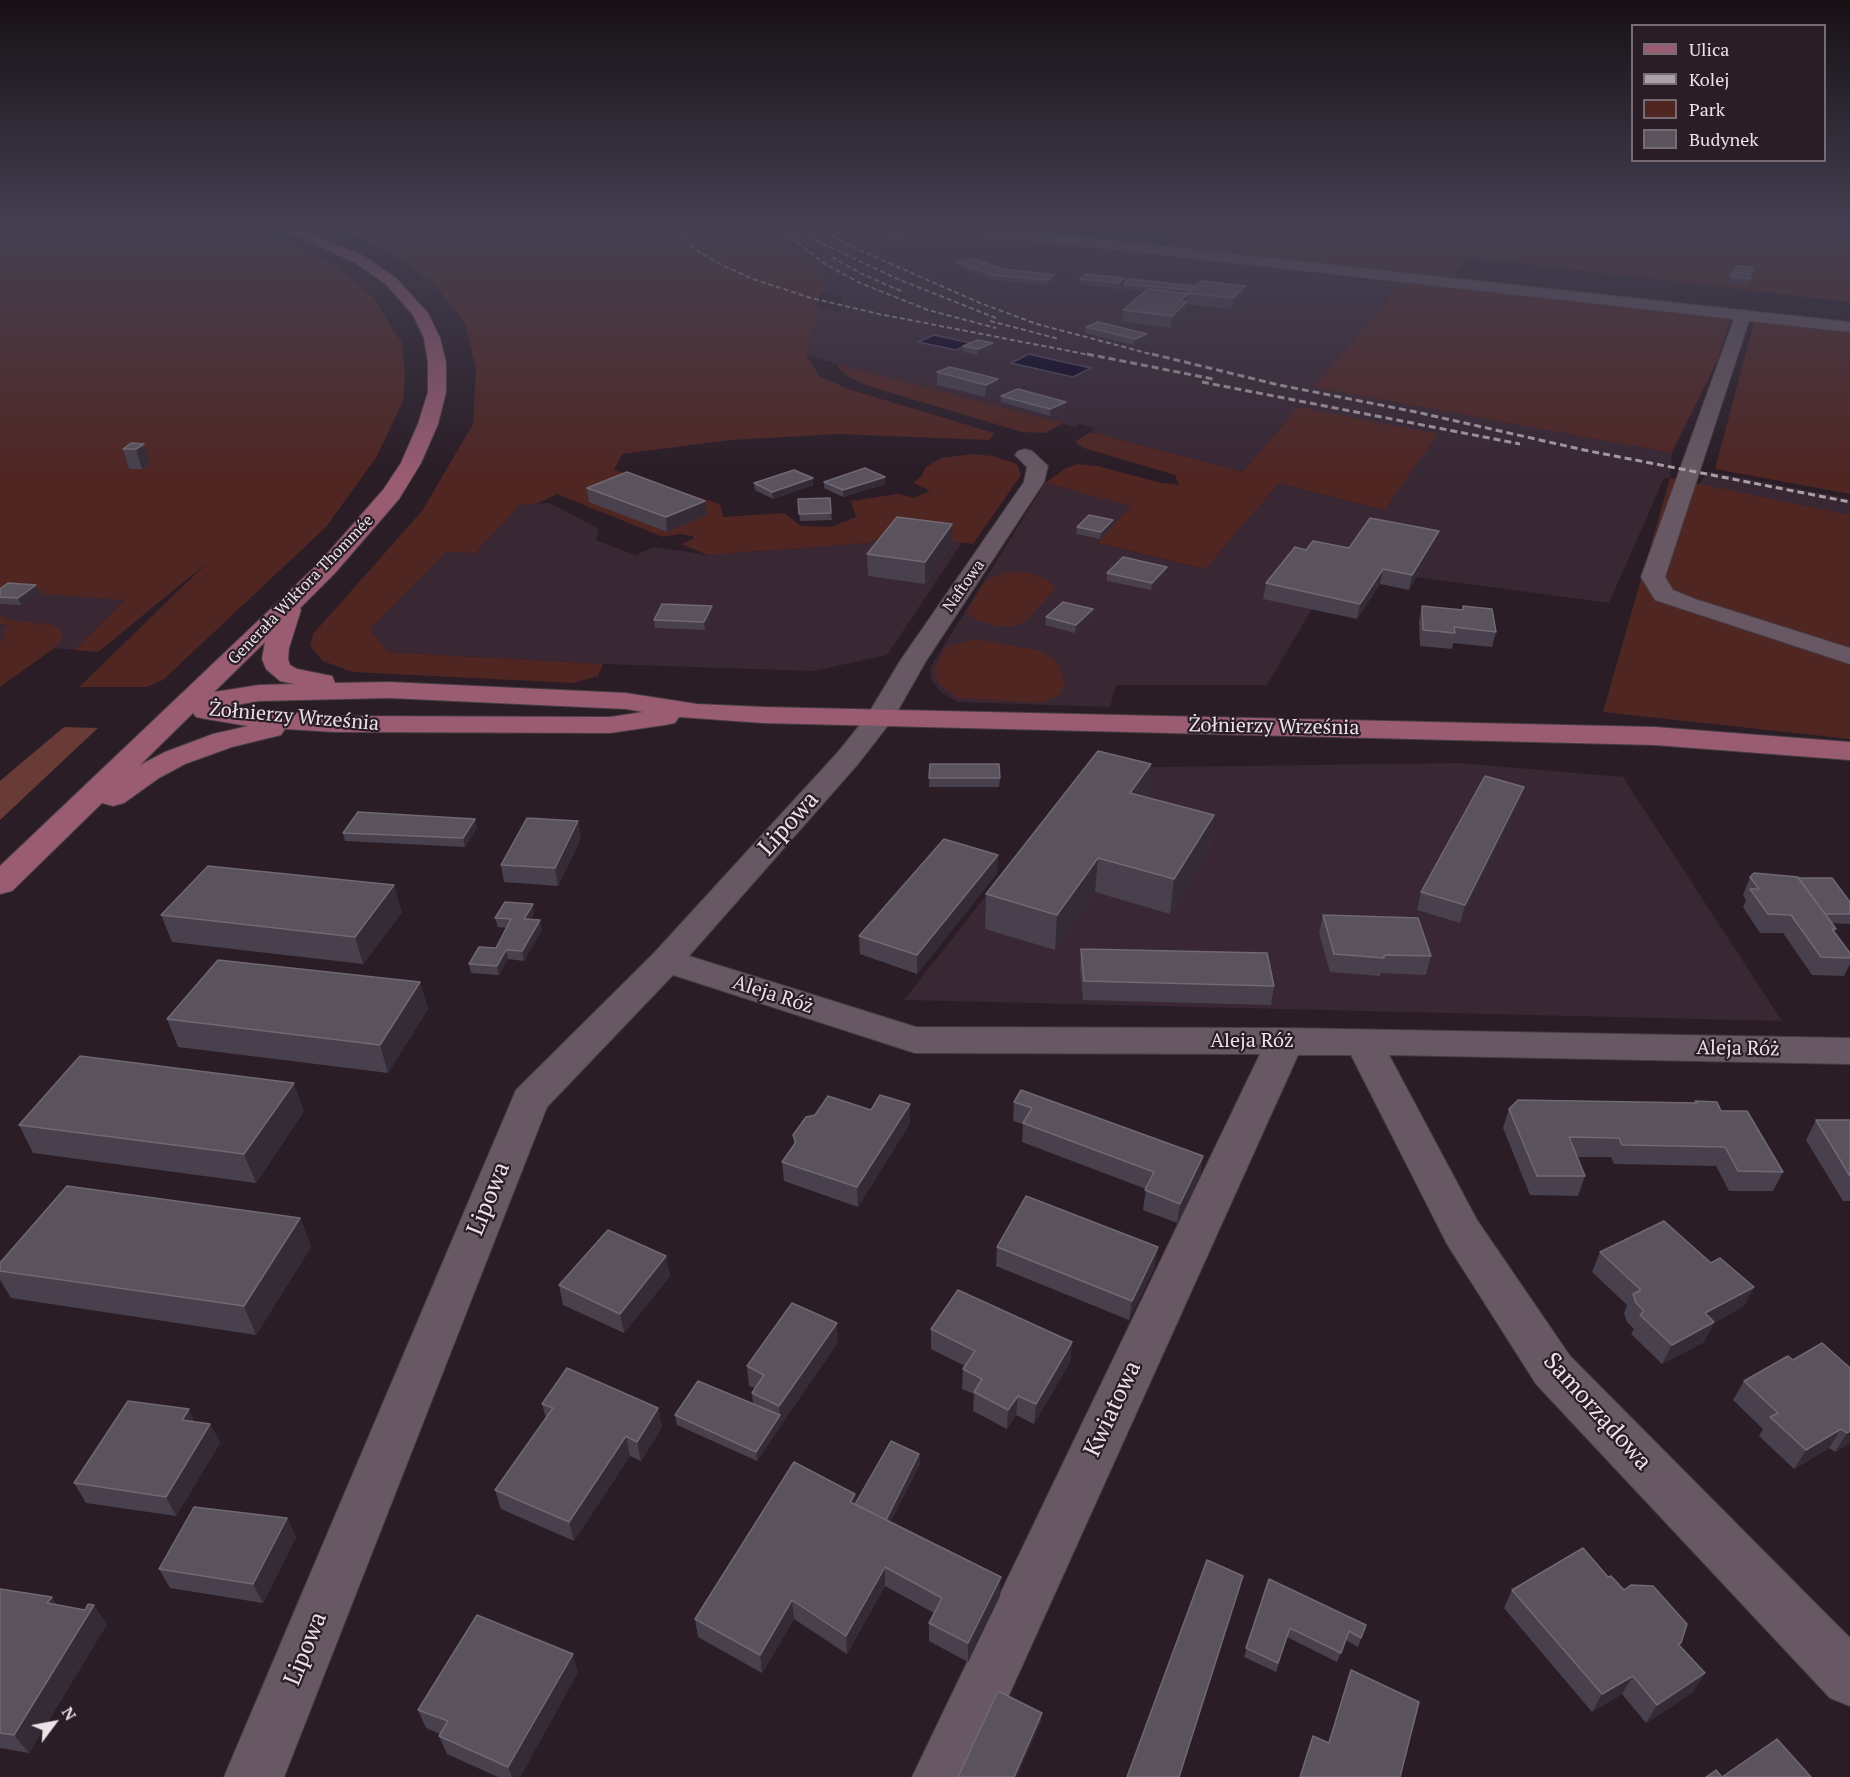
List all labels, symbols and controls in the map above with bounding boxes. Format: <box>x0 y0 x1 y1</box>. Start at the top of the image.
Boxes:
legend <box>1631 24 1826 162</box>
text: Ulica <box>1689 37 1729 61</box>
text: Kolej <box>1689 67 1729 91</box>
text: Park <box>1689 97 1725 121</box>
text: Budynek <box>1689 127 1759 151</box>
street label: Generała Wiktora Thommée <box>224 511 378 669</box>
street label: Naftowa <box>939 556 989 616</box>
street label: Żołnierzy Września <box>208 698 380 736</box>
street label: Żołnierzy Września <box>1188 714 1360 740</box>
street label: Lipowa <box>753 786 825 862</box>
street label: Aleja Róż <box>730 971 816 1019</box>
street label: Aleja Róż <box>1210 1029 1294 1053</box>
street label: Aleja Róż <box>1696 1036 1780 1062</box>
street label: Lipowa <box>461 1158 517 1240</box>
street label: Samorządowa <box>1537 1347 1657 1477</box>
street label: Kwiatowa <box>1078 1356 1148 1462</box>
street label: Lipowa <box>278 1608 334 1690</box>
north arrow <box>24 1693 84 1753</box>
text: N <box>57 1702 82 1724</box>

